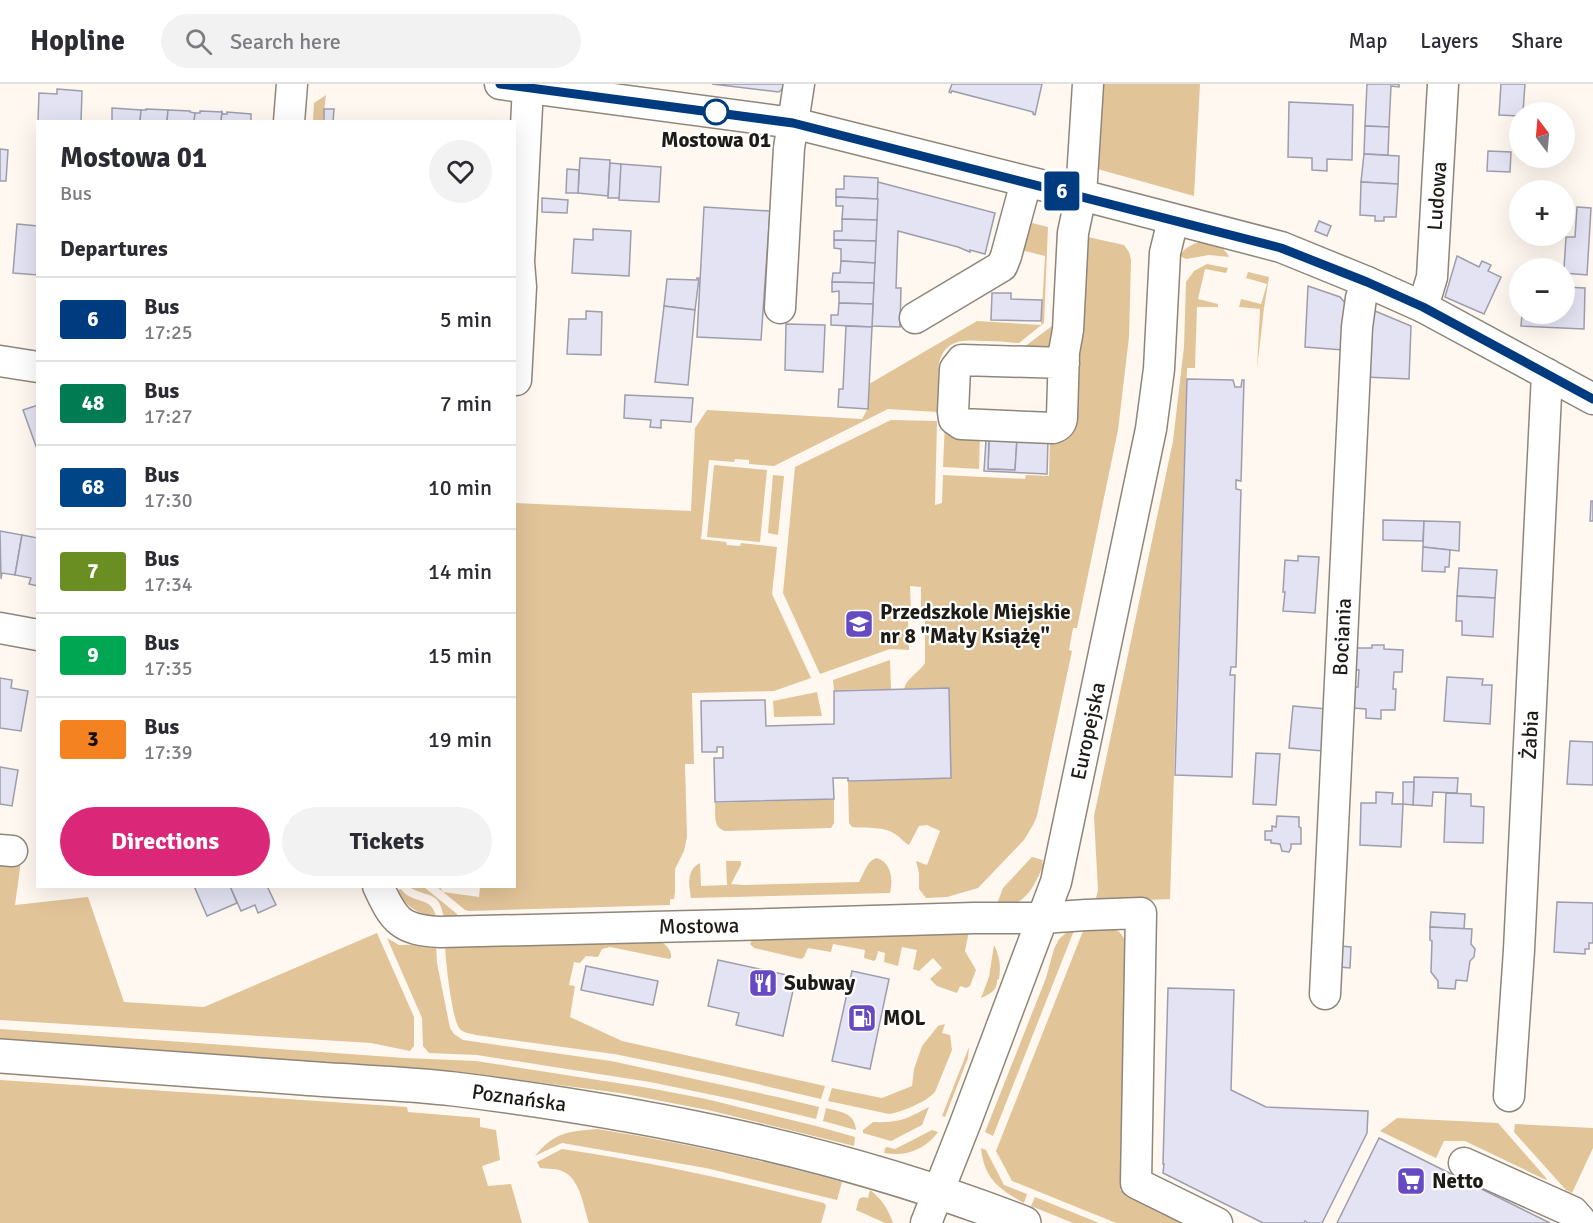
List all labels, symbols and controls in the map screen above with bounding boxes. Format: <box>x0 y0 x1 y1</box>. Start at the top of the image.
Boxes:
search box <box>161 14 581 68</box>
text: Hopline <box>30 24 125 58</box>
icon: search <box>182 25 215 58</box>
text: Search here <box>230 28 341 55</box>
text: Map <box>1349 28 1387 54</box>
text: Layers <box>1420 28 1478 54</box>
text: Share <box>1511 28 1563 54</box>
marker: Mostowa 01 <box>703 99 729 125</box>
north arrow <box>1509 102 1575 168</box>
map controls <box>1509 102 1575 324</box>
place label: Mostowa 01 <box>661 127 771 153</box>
button: heart <box>429 140 492 203</box>
text: Mostowa 01 <box>60 141 207 175</box>
street label: Ludowa <box>1422 160 1452 232</box>
line badge: 6 <box>1042 172 1082 210</box>
text: 6 <box>1056 178 1068 204</box>
button: + <box>1509 180 1575 246</box>
text: Bus <box>60 181 92 206</box>
text: Departures <box>60 235 168 262</box>
button: − <box>1509 258 1575 324</box>
text: Bus <box>144 293 179 320</box>
text: 6 <box>87 306 99 332</box>
text: 5 min <box>440 306 492 333</box>
text: 17:25 <box>144 320 193 345</box>
text: Bus <box>144 377 179 404</box>
text: 48 <box>82 390 104 416</box>
text: 7 min <box>440 390 492 417</box>
text: 17:27 <box>144 404 193 429</box>
text: Bus <box>144 461 179 488</box>
text: 68 <box>82 474 104 500</box>
text: 10 min <box>428 474 492 501</box>
text: 17:30 <box>144 488 193 513</box>
text: Bus <box>144 545 179 572</box>
text: 7 <box>87 558 99 584</box>
text: 14 min <box>428 558 492 585</box>
text: 17:34 <box>144 572 193 597</box>
street label: Bociania <box>1327 597 1357 677</box>
place label: Przedszkole Miejskie nr 8 "Mały Książę" <box>880 599 1071 649</box>
school or university icon: Przedszkole Miejskie nr 8 "Mały Książę" <box>843 608 875 640</box>
text: Bus <box>144 629 179 656</box>
text: 9 <box>87 642 99 668</box>
text: 15 min <box>428 642 492 669</box>
text: 17:35 <box>144 656 193 681</box>
street label: Europejska <box>1065 680 1111 782</box>
street label: Żabia <box>1516 710 1544 760</box>
text: Bus <box>144 713 179 740</box>
text: 3 <box>87 726 99 752</box>
text: 19 min <box>428 726 492 753</box>
text: 17:39 <box>144 740 193 765</box>
button: Directions <box>60 807 270 876</box>
button: Tickets <box>282 807 492 876</box>
street label: Mostowa <box>658 912 740 940</box>
restaurant icon: Subway <box>747 967 779 999</box>
place label: Subway <box>784 970 856 996</box>
fuel station icon: MOL <box>846 1002 878 1034</box>
place label: MOL <box>883 1005 925 1031</box>
street label: Poznańska <box>470 1078 568 1118</box>
supermarket icon: Netto <box>1395 1165 1427 1197</box>
place label: Netto <box>1432 1168 1484 1194</box>

